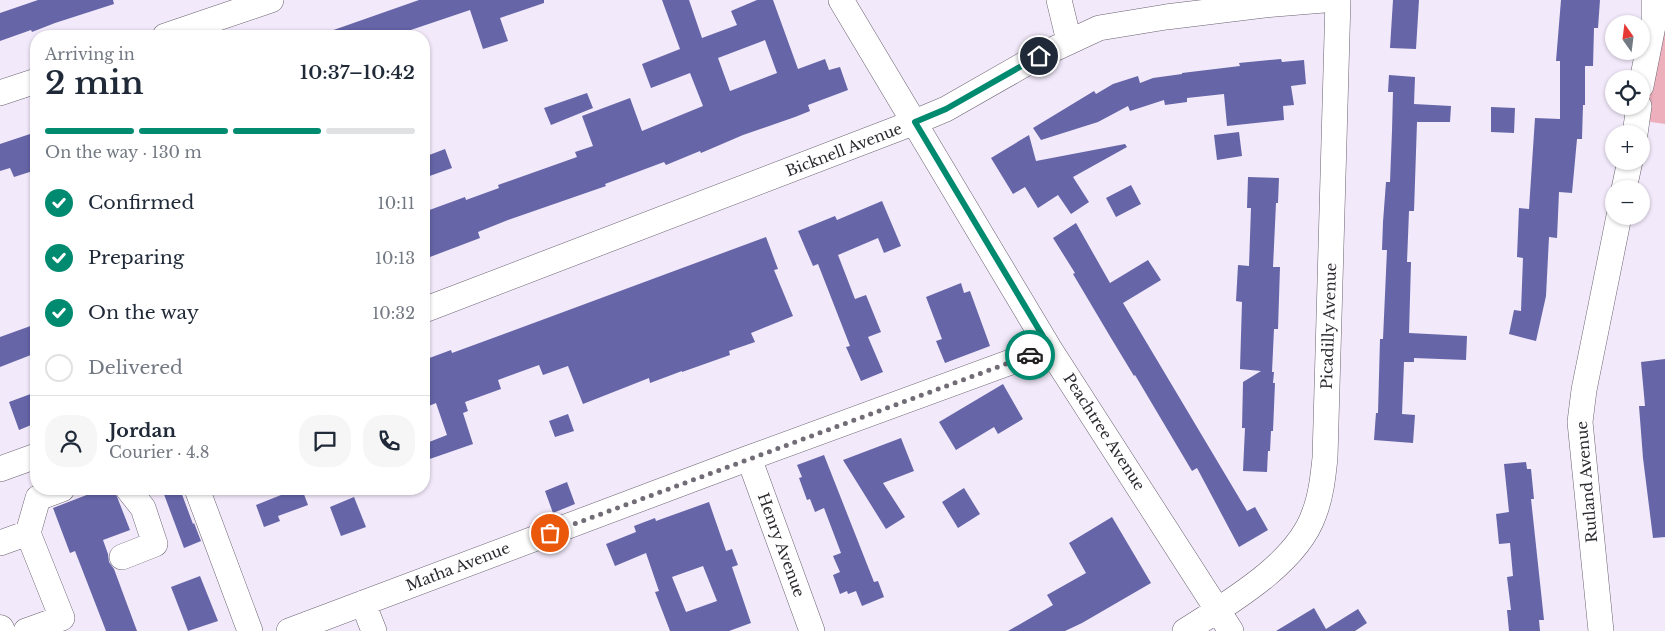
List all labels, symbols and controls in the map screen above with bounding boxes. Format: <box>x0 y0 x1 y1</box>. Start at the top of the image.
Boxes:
north arrow <box>1605 15 1650 60</box>
map controls <box>1605 15 1650 225</box>
pin <box>1018 35 1060 77</box>
icon: home <box>1025 42 1053 70</box>
text: Arriving in <box>45 44 135 64</box>
text: 10:37–10:42 <box>300 61 415 84</box>
text: 2 min <box>45 63 144 103</box>
button: locate <box>1605 70 1650 115</box>
street label: Bicknell Avenue <box>783 119 905 181</box>
button: + <box>1605 125 1650 170</box>
text: On the way · 130 m <box>45 142 202 162</box>
button: − <box>1605 180 1650 225</box>
icon: check <box>45 189 73 217</box>
text: Confirmed <box>88 191 194 214</box>
text: 10:11 <box>378 193 415 213</box>
icon: check <box>45 244 73 272</box>
text: Preparing <box>88 246 184 269</box>
text: 10:13 <box>375 248 415 268</box>
street label: Picadilly Avenue <box>1317 262 1340 390</box>
icon: check <box>45 299 73 327</box>
text: On the way <box>88 301 199 324</box>
text: 10:32 <box>372 303 415 323</box>
courier <box>1005 330 1055 380</box>
icon: car <box>1016 341 1044 369</box>
text: Delivered <box>88 356 183 379</box>
street label: Peachtree Avenue <box>1059 370 1149 494</box>
button: person <box>45 415 97 467</box>
button: chat <box>299 415 351 467</box>
button: phone <box>363 415 415 467</box>
text: Jordan <box>109 419 176 442</box>
street label: Rutland Avenue <box>1572 420 1601 544</box>
text: Courier · 4.8 <box>109 442 210 462</box>
street label: Henry Avenue <box>754 490 809 600</box>
pin <box>529 512 571 554</box>
icon: bag <box>536 519 564 547</box>
street label: Matha Avenue <box>403 538 512 595</box>

